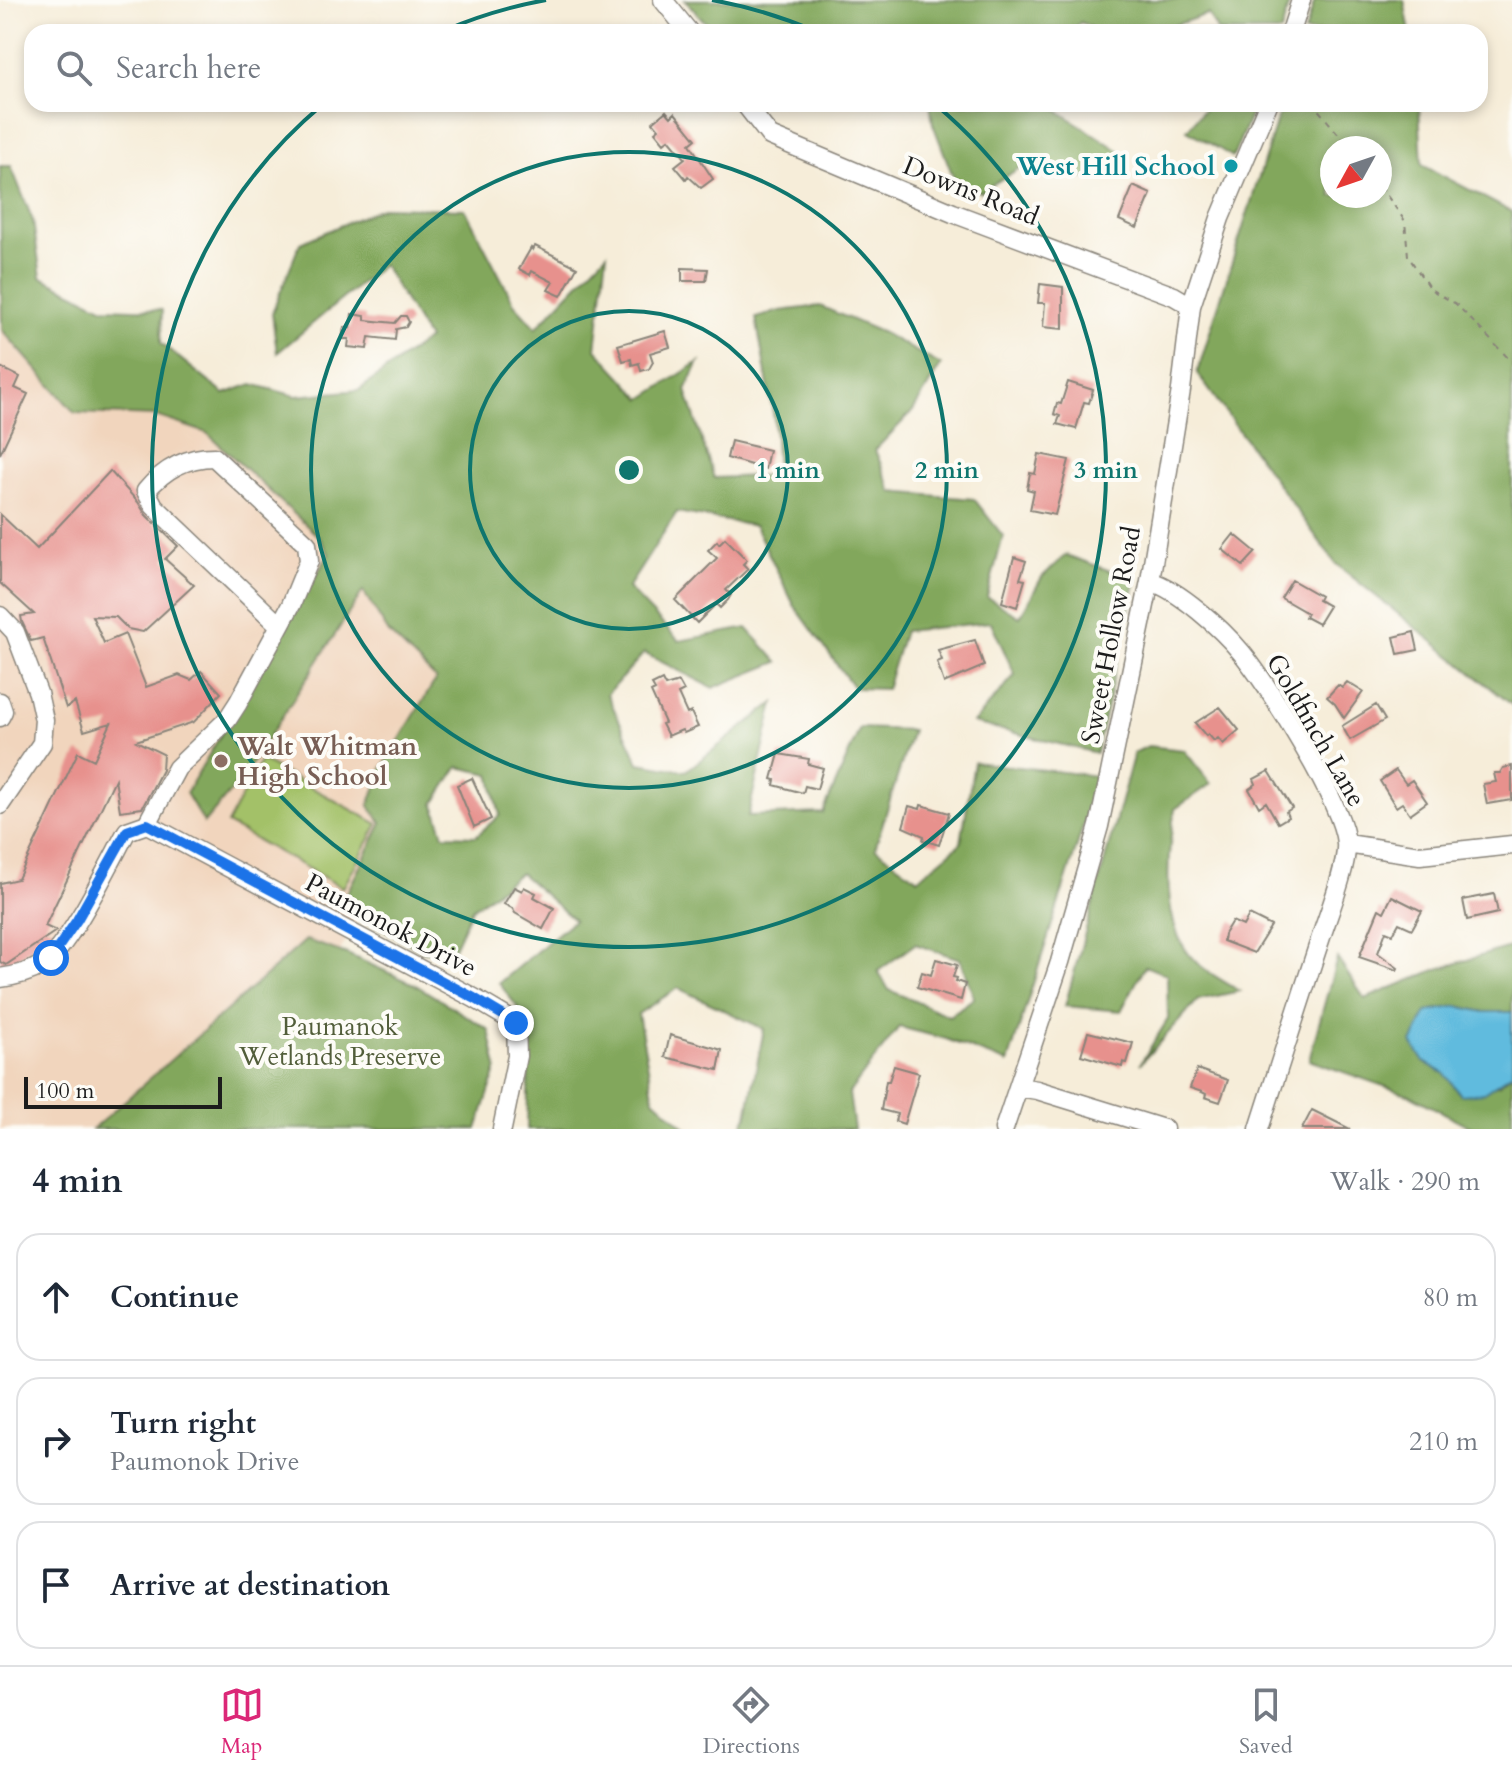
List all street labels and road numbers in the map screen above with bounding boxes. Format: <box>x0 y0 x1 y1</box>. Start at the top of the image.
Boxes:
street label: Downs Road <box>898 148 1044 234</box>
street label: Sweet Hollow Road <box>1073 523 1149 747</box>
street label: Goldfinch Lane <box>1258 647 1374 813</box>
street label: Paumonok Drive <box>299 865 483 985</box>

